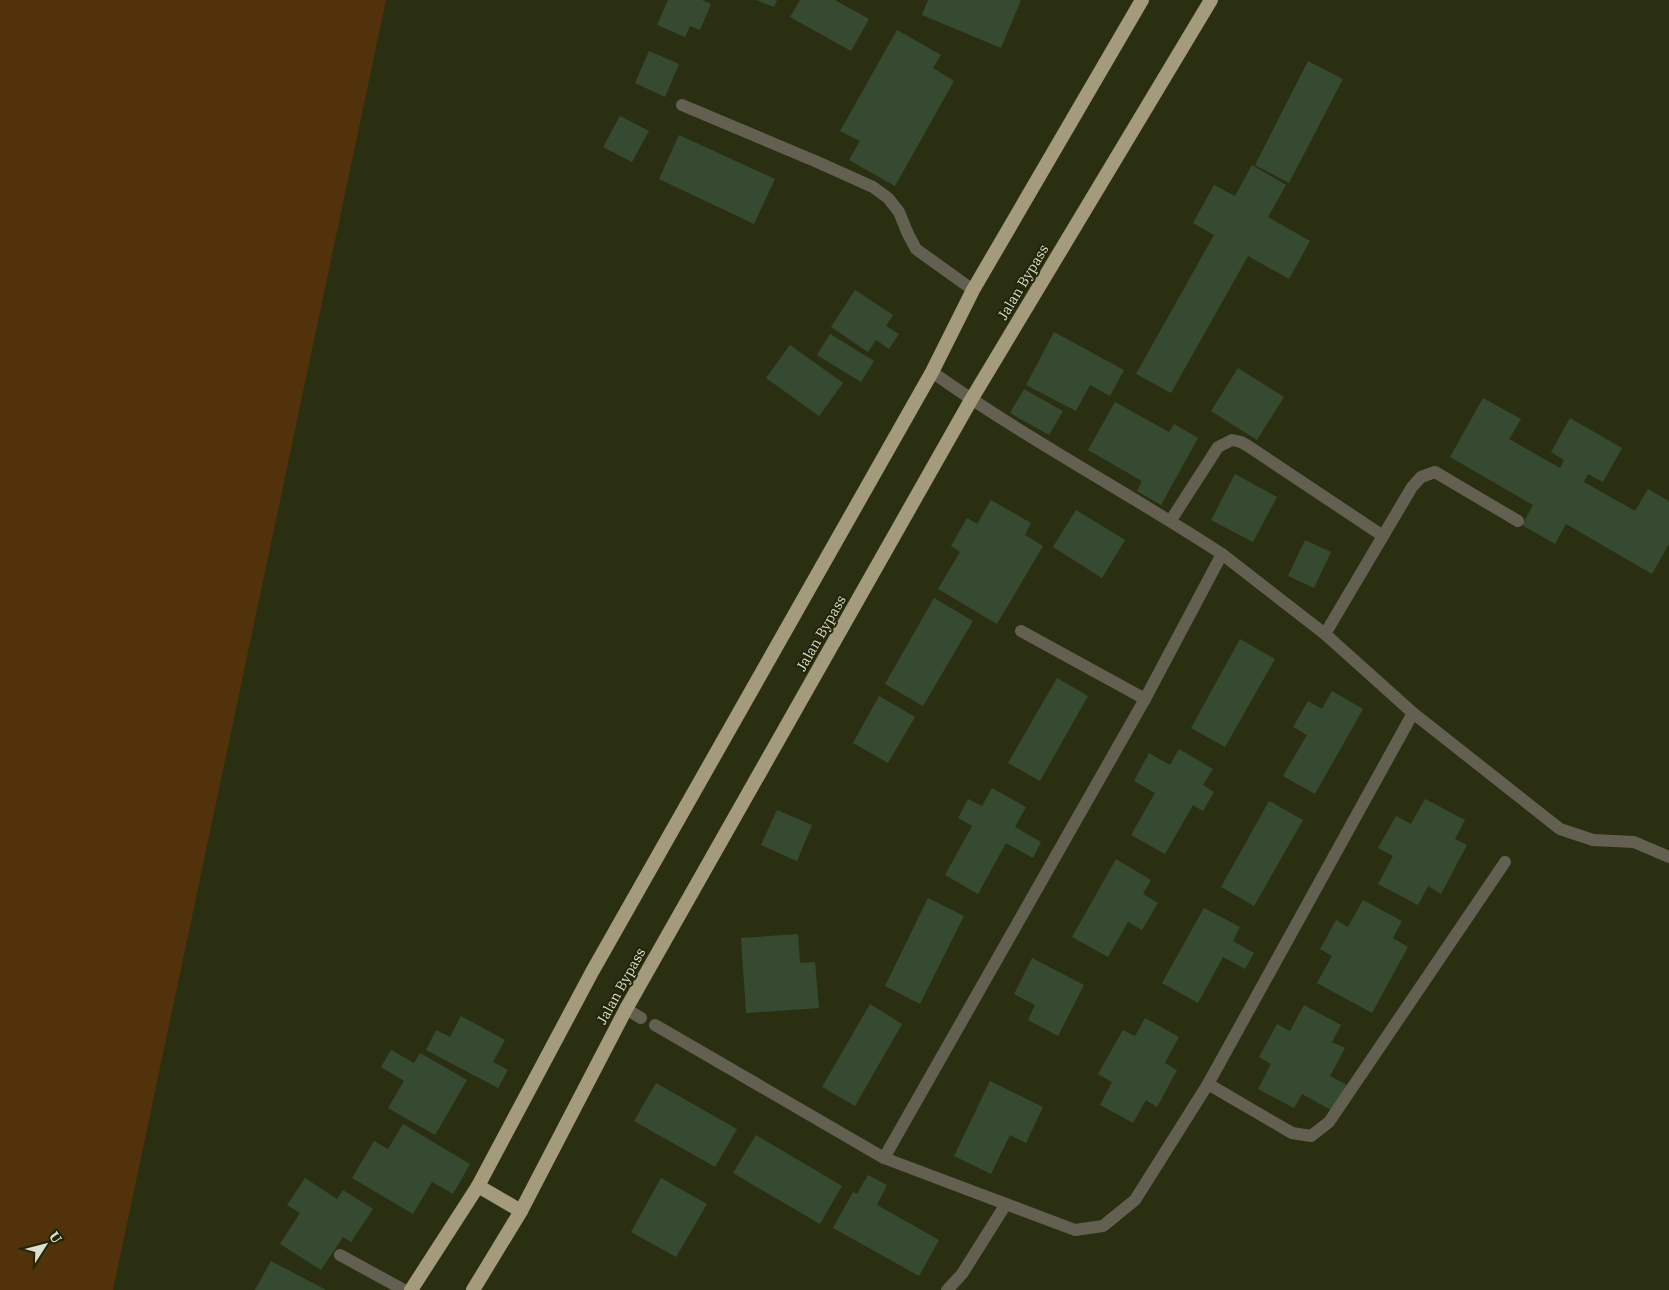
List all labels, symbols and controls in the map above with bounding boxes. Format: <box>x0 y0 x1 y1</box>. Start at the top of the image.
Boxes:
street label: Jalan Bypass <box>993 241 1053 323</box>
street label: Jalan Bypass <box>792 592 850 674</box>
street label: Jalan Bypass <box>593 944 649 1027</box>
north arrow <box>20 1220 70 1270</box>
text: U <box>45 1228 66 1247</box>

